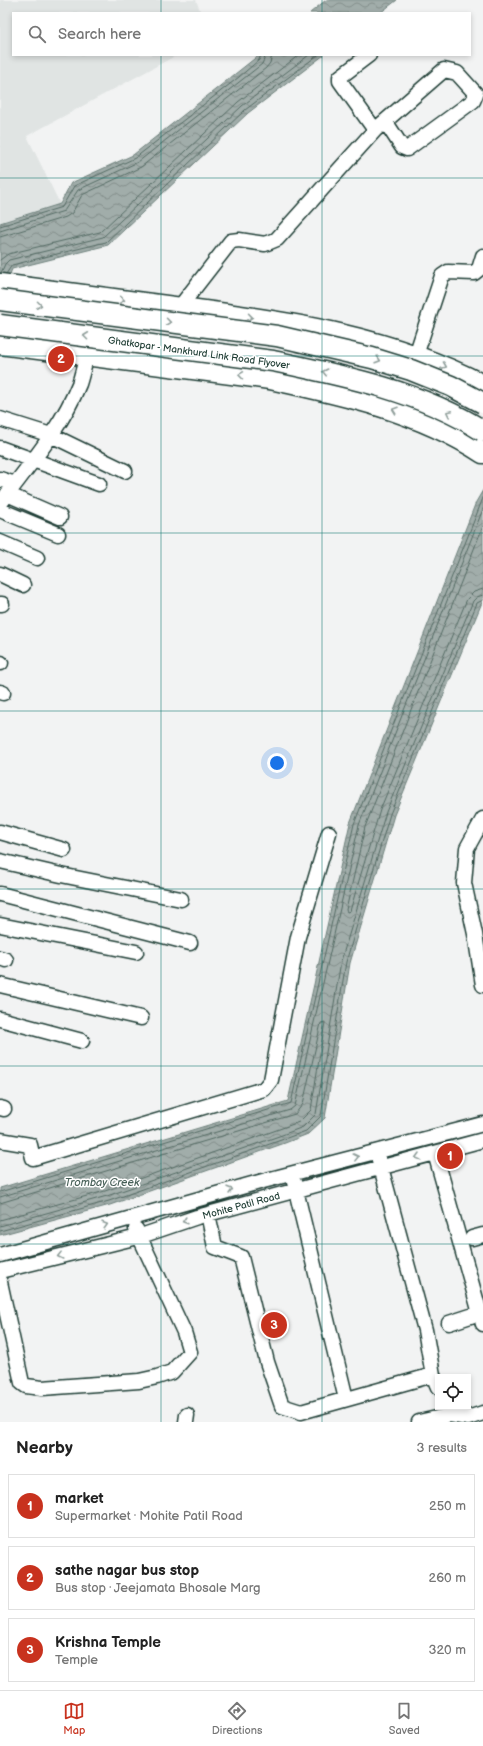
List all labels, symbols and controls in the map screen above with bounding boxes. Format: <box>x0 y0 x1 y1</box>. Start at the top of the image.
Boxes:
search box <box>12 12 471 56</box>
icon: search <box>26 23 48 45</box>
text: Search here <box>58 25 141 44</box>
one-way arrow <box>119 295 125 304</box>
one-way arrow <box>36 300 42 309</box>
one-way arrow <box>247 312 254 321</box>
one-way arrow <box>164 317 171 326</box>
one-way arrow <box>83 332 89 341</box>
street label: Ghatkopar - Mankhurd Link Road Flyover <box>107 334 291 372</box>
pin: 2 <box>48 344 74 374</box>
one-way arrow <box>374 355 381 363</box>
one-way arrow <box>440 362 447 370</box>
one-way arrow <box>322 369 329 377</box>
one-way arrow <box>238 371 244 380</box>
one-way arrow <box>391 407 398 415</box>
one-way arrow <box>445 410 453 418</box>
your location <box>267 753 287 773</box>
pin: 1 <box>437 1141 463 1171</box>
one-way arrow <box>415 1153 422 1161</box>
one-way arrow <box>353 1154 359 1162</box>
water label: Trombay Creek <box>65 1176 140 1189</box>
one-way arrow <box>226 1186 233 1195</box>
street label: Mohite Patil Road <box>201 1190 282 1222</box>
one-way arrow <box>182 1216 189 1225</box>
one-way arrow <box>101 1221 108 1230</box>
one-way arrow <box>57 1251 63 1259</box>
pin: 3 <box>261 1310 287 1340</box>
map controls <box>435 1374 471 1410</box>
button: locate <box>435 1374 471 1410</box>
text: Nearby <box>16 1438 73 1458</box>
text: 3 results <box>416 1440 467 1456</box>
text: market <box>55 1489 104 1508</box>
text: 1 <box>27 1498 33 1514</box>
text: 250 m <box>429 1498 466 1514</box>
text: Supermarket · Mohite Patil Road <box>55 1508 243 1524</box>
text: sathe nagar bus stop <box>55 1561 199 1580</box>
text: 2 <box>26 1570 34 1586</box>
text: 260 m <box>428 1570 466 1586</box>
text: Bus stop · Jeejamata Bhosale Marg <box>55 1580 261 1596</box>
text: Krishna Temple <box>55 1633 161 1652</box>
text: 3 <box>26 1642 34 1658</box>
text: 320 m <box>428 1642 466 1658</box>
text: Temple <box>55 1652 98 1668</box>
tab: Map <box>63 1700 85 1737</box>
tab: Directions <box>212 1700 262 1737</box>
tab: Saved <box>389 1700 420 1737</box>

